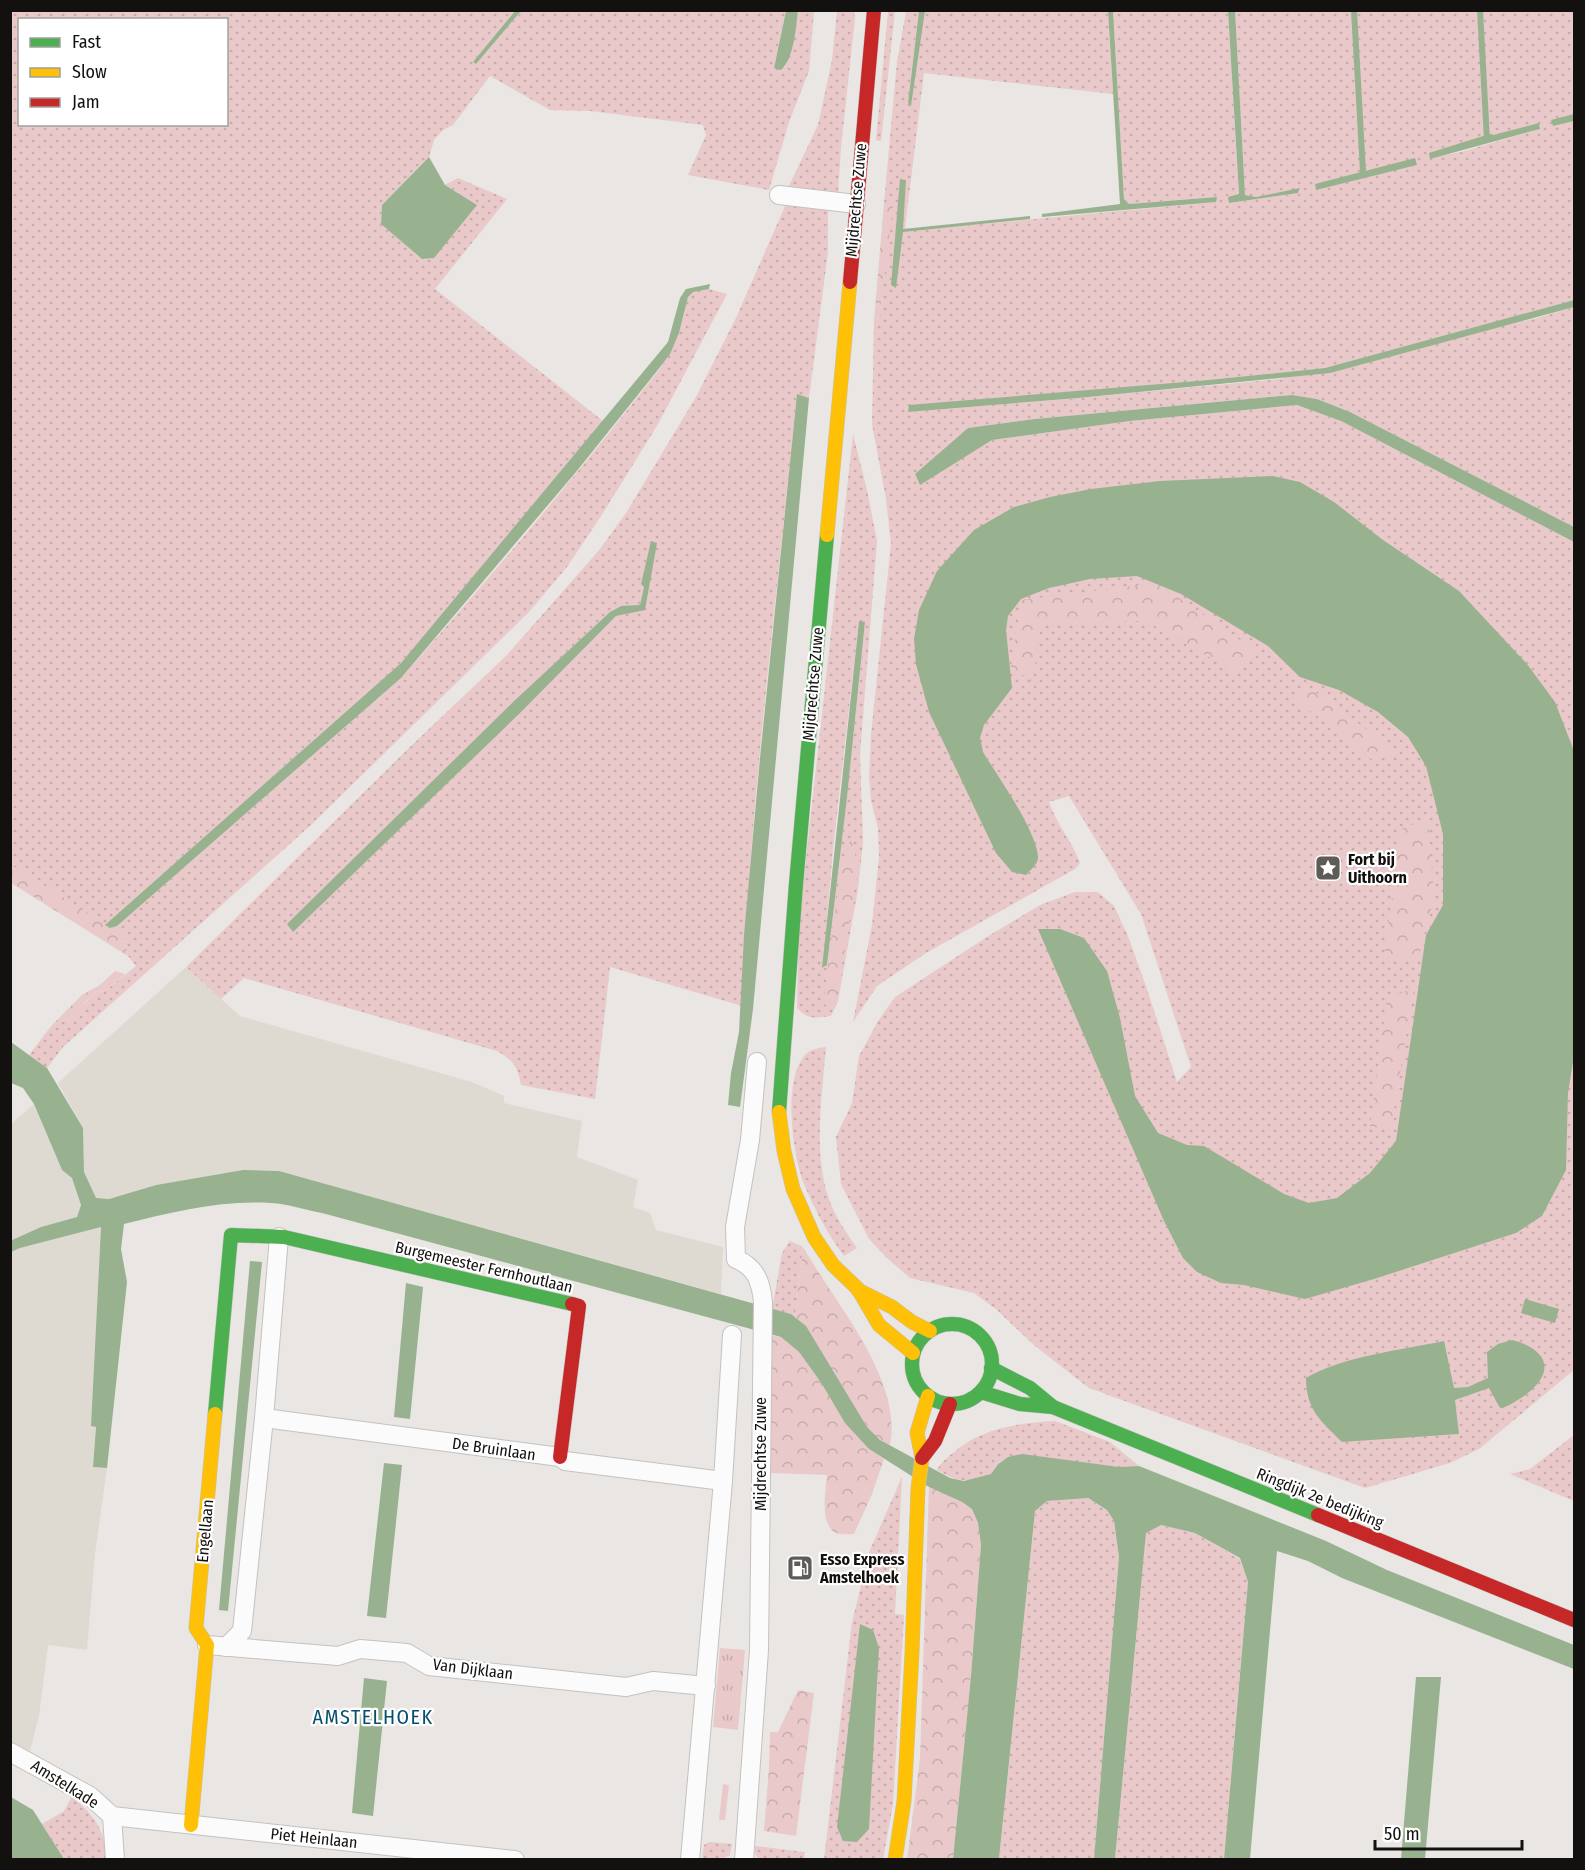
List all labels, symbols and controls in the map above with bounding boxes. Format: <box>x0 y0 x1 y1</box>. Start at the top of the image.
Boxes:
legend <box>18 18 228 126</box>
text: Fast <box>72 31 101 53</box>
text: Slow <box>72 61 107 83</box>
text: Jam <box>72 91 100 113</box>
street label: Mijdrechtse Zuwe <box>842 142 870 258</box>
street label: Mijdrechtse Zuwe <box>799 626 827 742</box>
place label: Fort bij Uithoorn <box>1348 850 1407 887</box>
place icon: Fort bij Uithoorn <box>1313 853 1343 883</box>
street label: Burgemeester Fernhoutlaan <box>393 1237 575 1297</box>
street label: Mijdrechtse Zuwe <box>751 1397 770 1511</box>
street label: De Bruinlaan <box>451 1434 537 1464</box>
street label: Ringdijk 2e bedijking <box>1254 1464 1387 1532</box>
street label: Engellaan <box>193 1499 217 1563</box>
place label: Esso Express Amstelhoek <box>819 1550 904 1587</box>
fuel station icon: Esso Express Amstelhoek <box>785 1553 815 1583</box>
street label: Van Dijklaan <box>432 1655 514 1683</box>
district label: AMSTELHOEK <box>312 1705 434 1729</box>
street label: Amstelkade <box>28 1756 102 1812</box>
scale bar <box>1375 1813 1522 1851</box>
text: 50 m <box>1384 1823 1420 1845</box>
street label: Piet Heinlaan <box>269 1824 359 1852</box>

